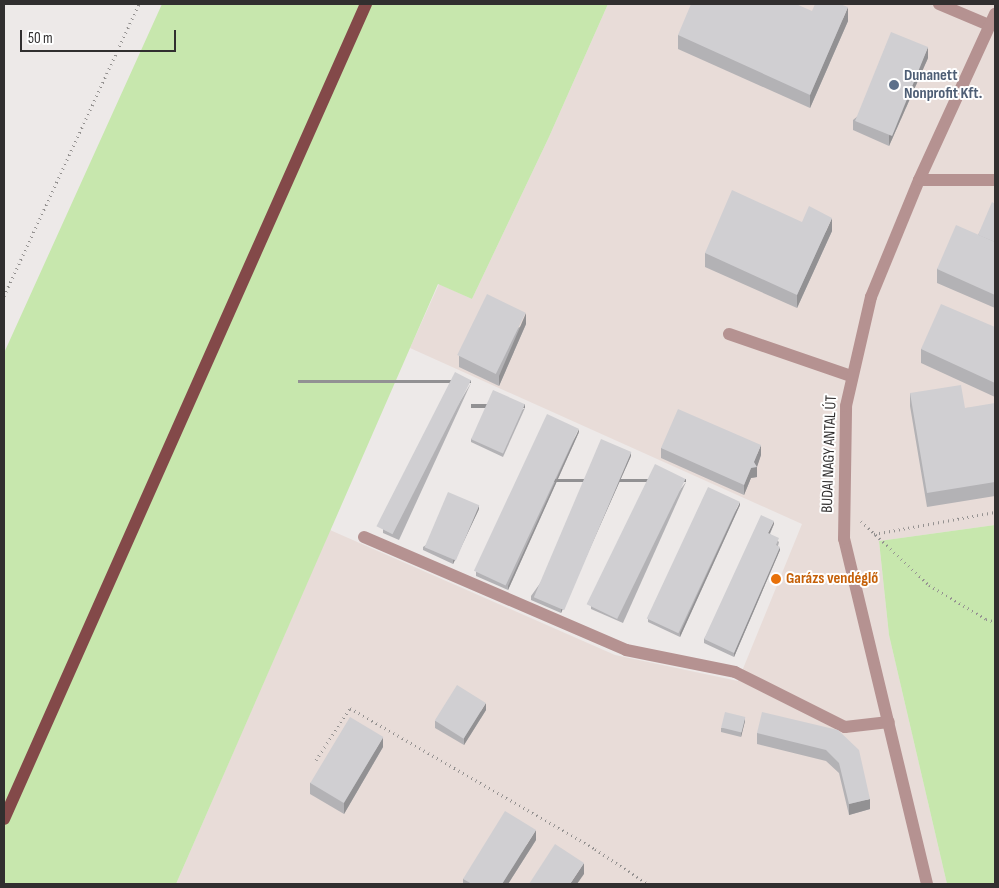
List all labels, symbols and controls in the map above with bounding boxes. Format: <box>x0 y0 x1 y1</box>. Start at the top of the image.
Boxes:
scale bar <box>22 20 179 52</box>
text: 50 m <box>28 29 53 48</box>
place label: Dunanett Nonprofit Kft. <box>904 66 982 104</box>
marker: Dunanett Nonprofit Kft. <box>888 79 900 91</box>
street label: BUDAI NAGY ANTAL ÚT <box>818 395 842 513</box>
place label: Garázs vendéglő <box>786 569 878 589</box>
marker: Garázs vendéglő <box>770 573 782 585</box>

